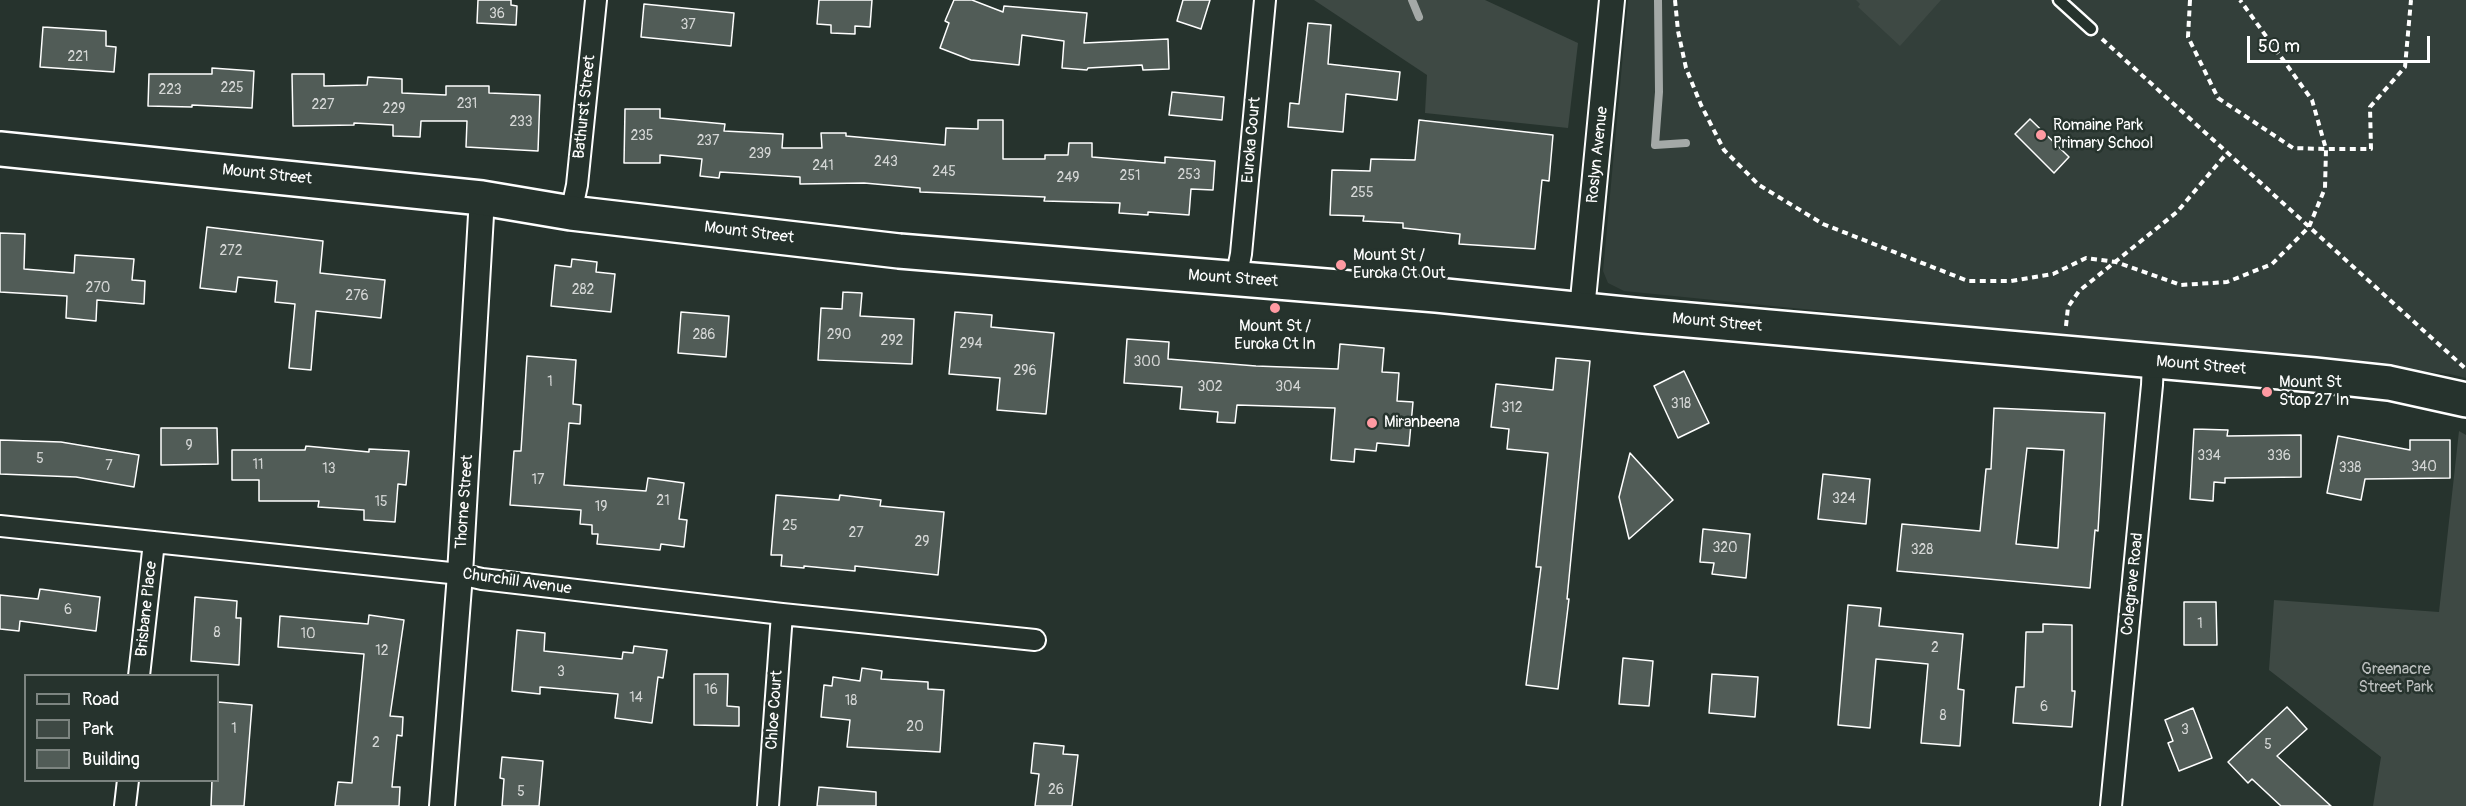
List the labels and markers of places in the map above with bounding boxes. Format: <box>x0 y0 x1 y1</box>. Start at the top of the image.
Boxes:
place label: Romaine Park Primary School <box>2053 116 2153 154</box>
marker: Romaine Park Primary School <box>2034 128 2048 142</box>
place label: Mount St / Euroka Ct Out <box>1353 246 1445 284</box>
marker: Mount St / Euroka Ct Out <box>1334 258 1348 272</box>
marker: Mount St / Euroka Ct In <box>1268 301 1282 315</box>
place label: Mount St / Euroka Ct In <box>1234 317 1316 355</box>
place label: Mount St Stop 27 In <box>2279 373 2349 411</box>
marker: Mount St Stop 27 In <box>2260 385 2274 399</box>
place label: Miranbeena <box>1384 413 1460 433</box>
marker: Miranbeena <box>1365 416 1379 430</box>

